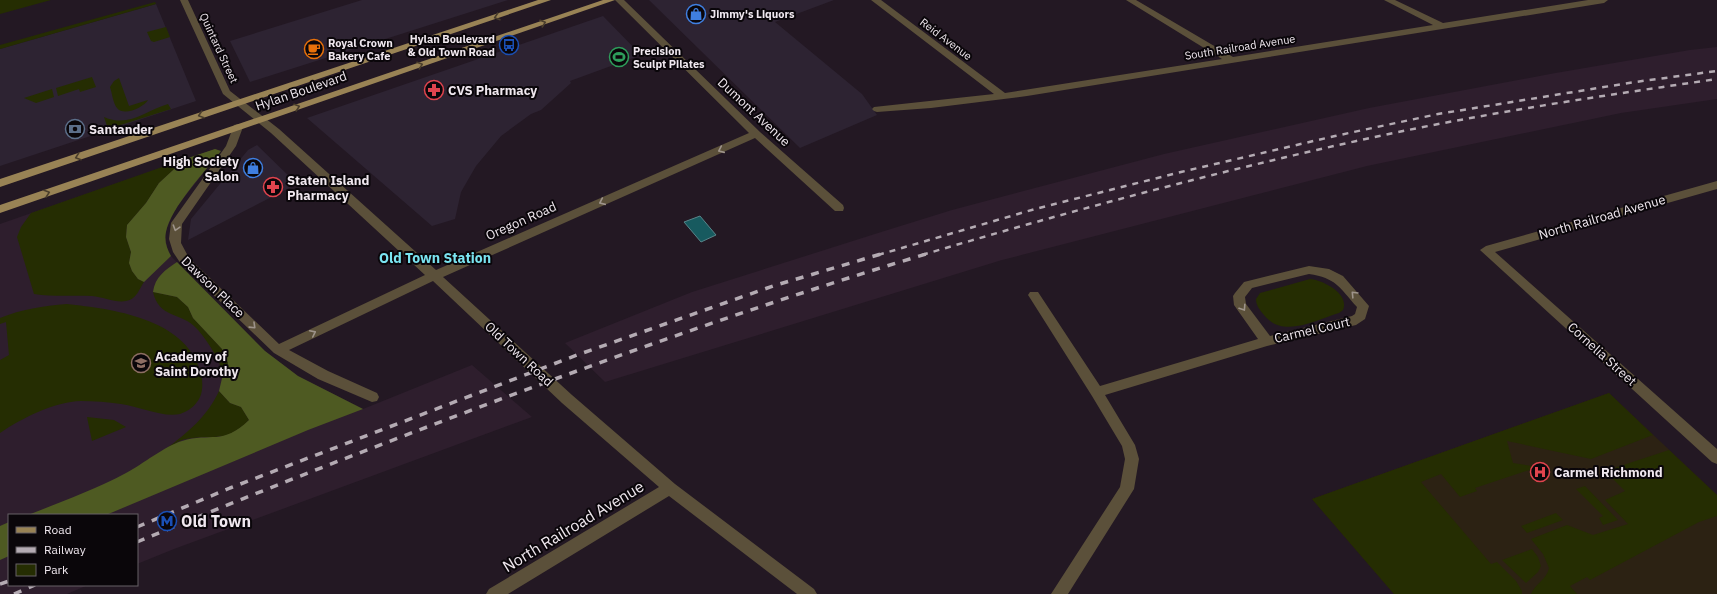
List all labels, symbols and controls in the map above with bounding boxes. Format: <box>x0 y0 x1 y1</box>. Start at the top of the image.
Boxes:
shop icon: Jimmy's Liquors <box>685 3 707 25</box>
place label: Jimmy's Liquors <box>710 7 795 21</box>
street label: Quintard Street <box>197 11 241 85</box>
one-way arrow <box>493 12 500 20</box>
street label: Reid Avenue <box>917 15 975 63</box>
one-way arrow <box>539 20 546 28</box>
street label: South Railroad Avenue <box>1184 31 1296 63</box>
place label: Hylan Boulevard & Old Town Road <box>407 32 495 59</box>
bus stop icon: Hylan Boulevard & Old Town Road <box>498 34 520 56</box>
place label: Royal Crown Bakery Cafe <box>328 36 393 63</box>
cafe icon: Royal Crown Bakery Cafe <box>303 38 325 60</box>
place label: Precision Sculpt Pilates <box>633 44 705 71</box>
sports icon: Precision Sculpt Pilates <box>608 46 630 68</box>
one-way arrow <box>416 62 423 70</box>
street label: Hylan Boulevard <box>253 67 349 115</box>
street label: Dumont Avenue <box>714 74 794 150</box>
pharmacy icon: CVS Pharmacy <box>423 79 445 101</box>
place label: CVS Pharmacy <box>448 82 537 99</box>
one-way arrow <box>293 103 300 112</box>
one-way arrow <box>198 110 205 119</box>
bank icon: Santander <box>64 118 86 140</box>
place label: Santander <box>89 121 153 138</box>
one-way arrow <box>717 145 724 153</box>
one-way arrow <box>75 152 82 160</box>
place label: High Society Salon <box>163 153 239 185</box>
shop icon: High Society Salon <box>242 157 264 179</box>
place label: Staten Island Pharmacy <box>287 172 370 204</box>
pharmacy icon: Staten Island Pharmacy <box>262 176 284 198</box>
one-way arrow <box>43 189 50 197</box>
street label: North Railroad Avenue <box>1537 191 1667 243</box>
one-way arrow <box>598 197 606 205</box>
street label: Oregon Road <box>483 198 559 244</box>
one-way arrow <box>172 225 181 232</box>
district label: Old Town Station <box>379 249 491 267</box>
street label: Dawson Place <box>178 253 248 321</box>
one-way arrow <box>1351 291 1359 299</box>
one-way arrow <box>1239 304 1246 311</box>
street label: Carmel Court <box>1273 313 1351 347</box>
street label: Old Town Road <box>481 318 557 390</box>
street label: Cornelia Street <box>1564 319 1640 389</box>
one-way arrow <box>248 321 256 329</box>
one-way arrow <box>309 330 317 338</box>
place label: Academy of Saint Dorothy <box>155 348 238 380</box>
school or university icon: Academy of Saint Dorothy <box>130 352 152 374</box>
hospital icon: Carmel Richmond <box>1529 461 1551 483</box>
place label: Carmel Richmond <box>1554 464 1663 481</box>
street label: North Railroad Avenue <box>499 476 648 576</box>
metro station icon: Old Town <box>156 510 178 532</box>
place label: Old Town <box>181 511 251 531</box>
legend <box>8 514 138 586</box>
text: Road <box>44 522 72 537</box>
text: Railway <box>44 542 86 557</box>
text: Park <box>44 562 69 577</box>

